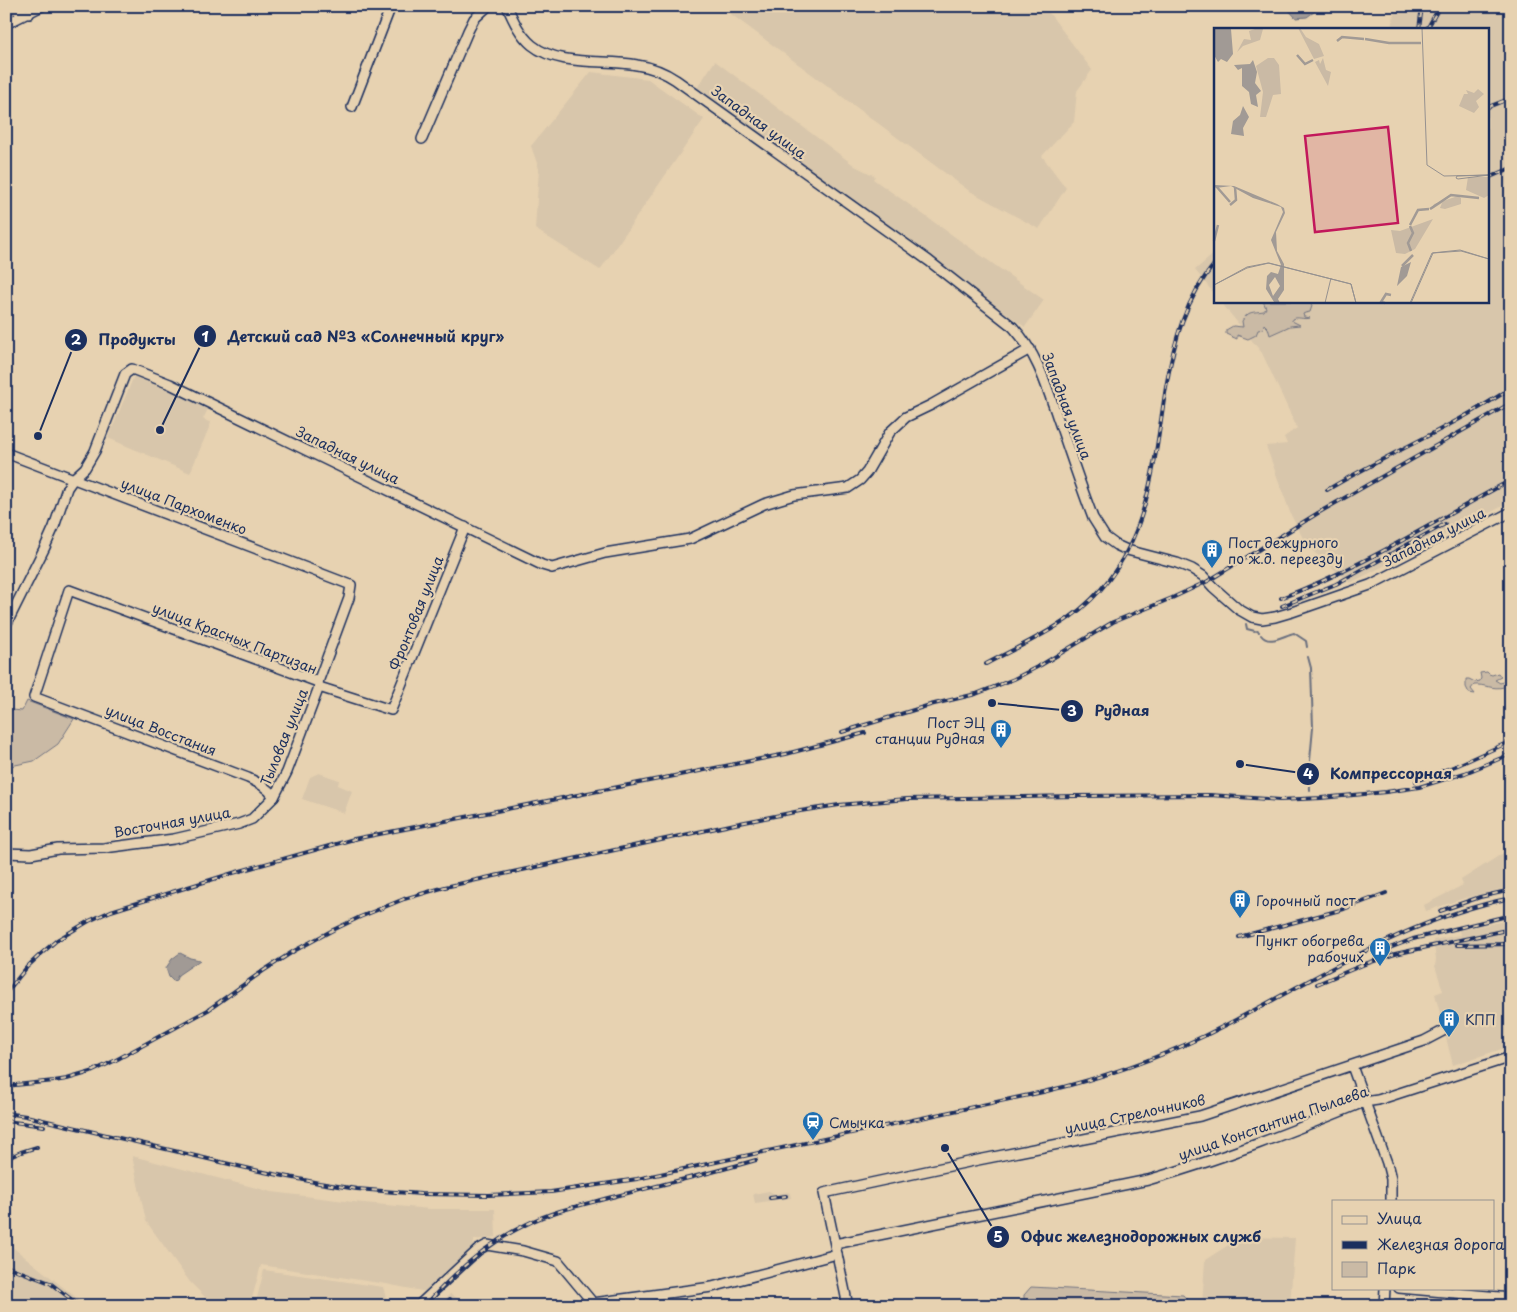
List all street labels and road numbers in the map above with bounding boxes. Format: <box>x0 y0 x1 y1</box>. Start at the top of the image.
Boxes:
street label: Западная улица <box>707 80 811 164</box>
street label: Западная улица <box>1037 350 1097 463</box>
street label: Западная улица <box>293 421 403 489</box>
street label: улица Пархоменко <box>118 472 250 540</box>
street label: Западная улица <box>1379 502 1489 572</box>
street label: Фронтовая улица <box>383 553 449 673</box>
street label: улица Красных Партизан <box>149 597 321 679</box>
street label: Тыловая улица <box>255 685 313 789</box>
street label: улица Восстания <box>102 699 220 761</box>
street label: Восточная улица <box>112 801 232 843</box>
street label: улица Константина Пылаева <box>1175 1080 1371 1165</box>
street label: улица Стрелочников <box>1063 1089 1207 1139</box>

